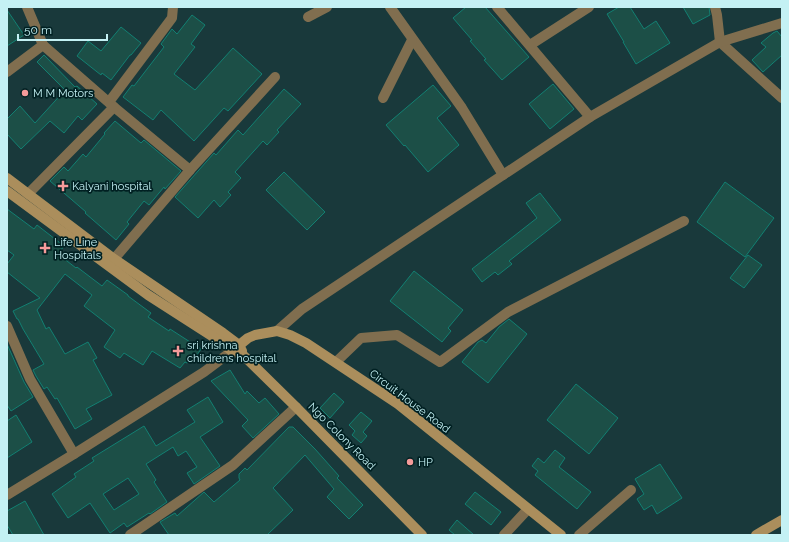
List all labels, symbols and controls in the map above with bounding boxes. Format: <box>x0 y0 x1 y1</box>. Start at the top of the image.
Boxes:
scale bar <box>18 16 107 42</box>
text: 50 m <box>24 23 52 37</box>
place label: M M Motors <box>33 87 93 100</box>
marker: M M Motors <box>20 88 30 98</box>
marker: Kalyani hospital <box>57 180 69 192</box>
place label: Kalyani hospital <box>72 180 151 193</box>
place label: Life Line Hospitals <box>54 236 101 262</box>
marker: Life Line Hospitals <box>39 242 51 254</box>
place label: sri krishna childrens hospital <box>187 339 276 365</box>
marker: sri krishna childrens hospital <box>172 345 184 357</box>
street label: Circuit House Road <box>367 367 453 436</box>
street label: Ngo Colony Road <box>305 400 378 473</box>
place label: HP <box>418 456 433 469</box>
marker: HP <box>405 457 415 467</box>

